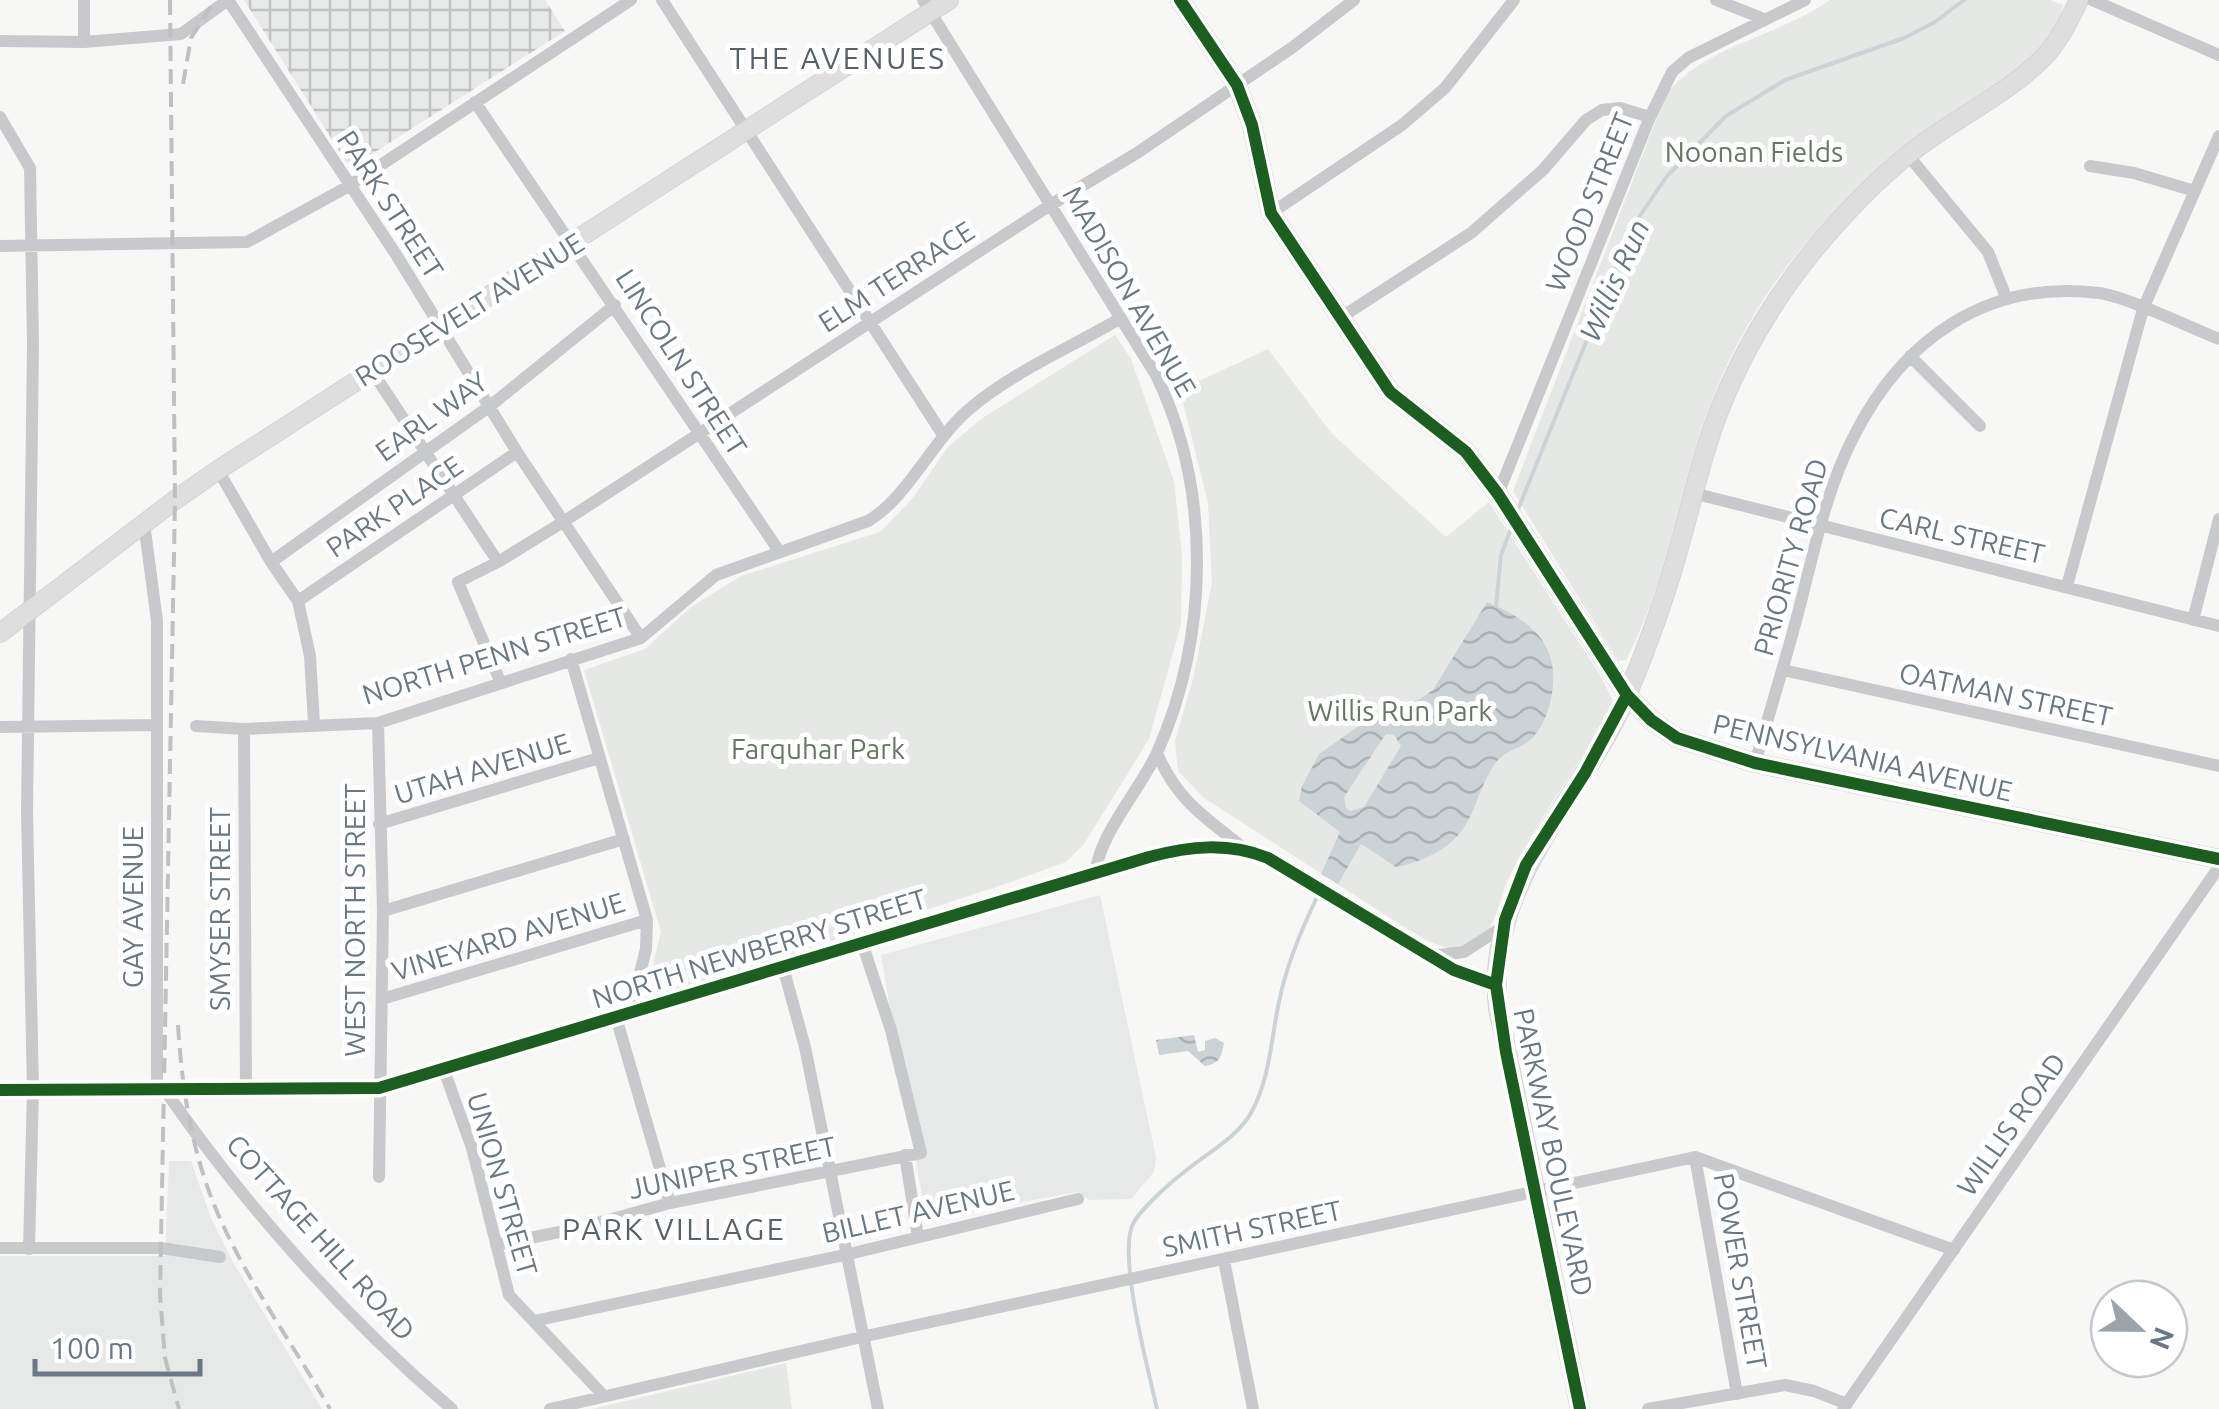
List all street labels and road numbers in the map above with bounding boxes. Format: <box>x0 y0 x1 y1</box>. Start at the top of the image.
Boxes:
street label: WOOD STREET <box>1539 108 1639 296</box>
street label: PARK STREET <box>332 125 450 284</box>
street label: MADISON AVENUE <box>1057 180 1203 402</box>
street label: ELM TERRACE <box>813 214 979 338</box>
street label: ROOSEVELT AVENUE <box>349 226 589 392</box>
street label: LINCOLN STREET <box>610 263 754 461</box>
street label: EARL WAY <box>369 365 493 467</box>
street label: PARK PLACE <box>320 449 468 563</box>
street label: PRIORITY ROAD <box>1747 455 1833 659</box>
street label: CARL STREET <box>1876 501 2048 569</box>
street label: NORTH PENN STREET <box>358 600 630 710</box>
street label: OATMAN STREET <box>1897 656 2116 732</box>
street label: PENNSYLVANIA AVENUE <box>1710 707 2016 807</box>
street label: UTAH AVENUE <box>390 727 574 809</box>
street label: WEST NORTH STREET <box>339 783 370 1057</box>
street label: SMYSER STREET <box>204 807 235 1011</box>
street label: GAY AVENUE <box>117 826 148 988</box>
street label: NORTH NEWBERRY STREET <box>588 882 930 1014</box>
street label: VINEYARD AVENUE <box>388 886 628 986</box>
street label: PARKWAY BOULEVARD <box>1508 1005 1600 1299</box>
street label: WILLIS ROAD <box>1951 1047 2071 1201</box>
street label: UNION STREET <box>462 1089 544 1280</box>
street label: COTTAGE HILL ROAD <box>221 1128 421 1346</box>
street label: JUNIPER STREET <box>626 1130 839 1204</box>
street label: POWER STREET <box>1708 1171 1774 1372</box>
street label: BILLET AVENUE <box>819 1174 1017 1248</box>
street label: SMITH STREET <box>1160 1194 1345 1262</box>

